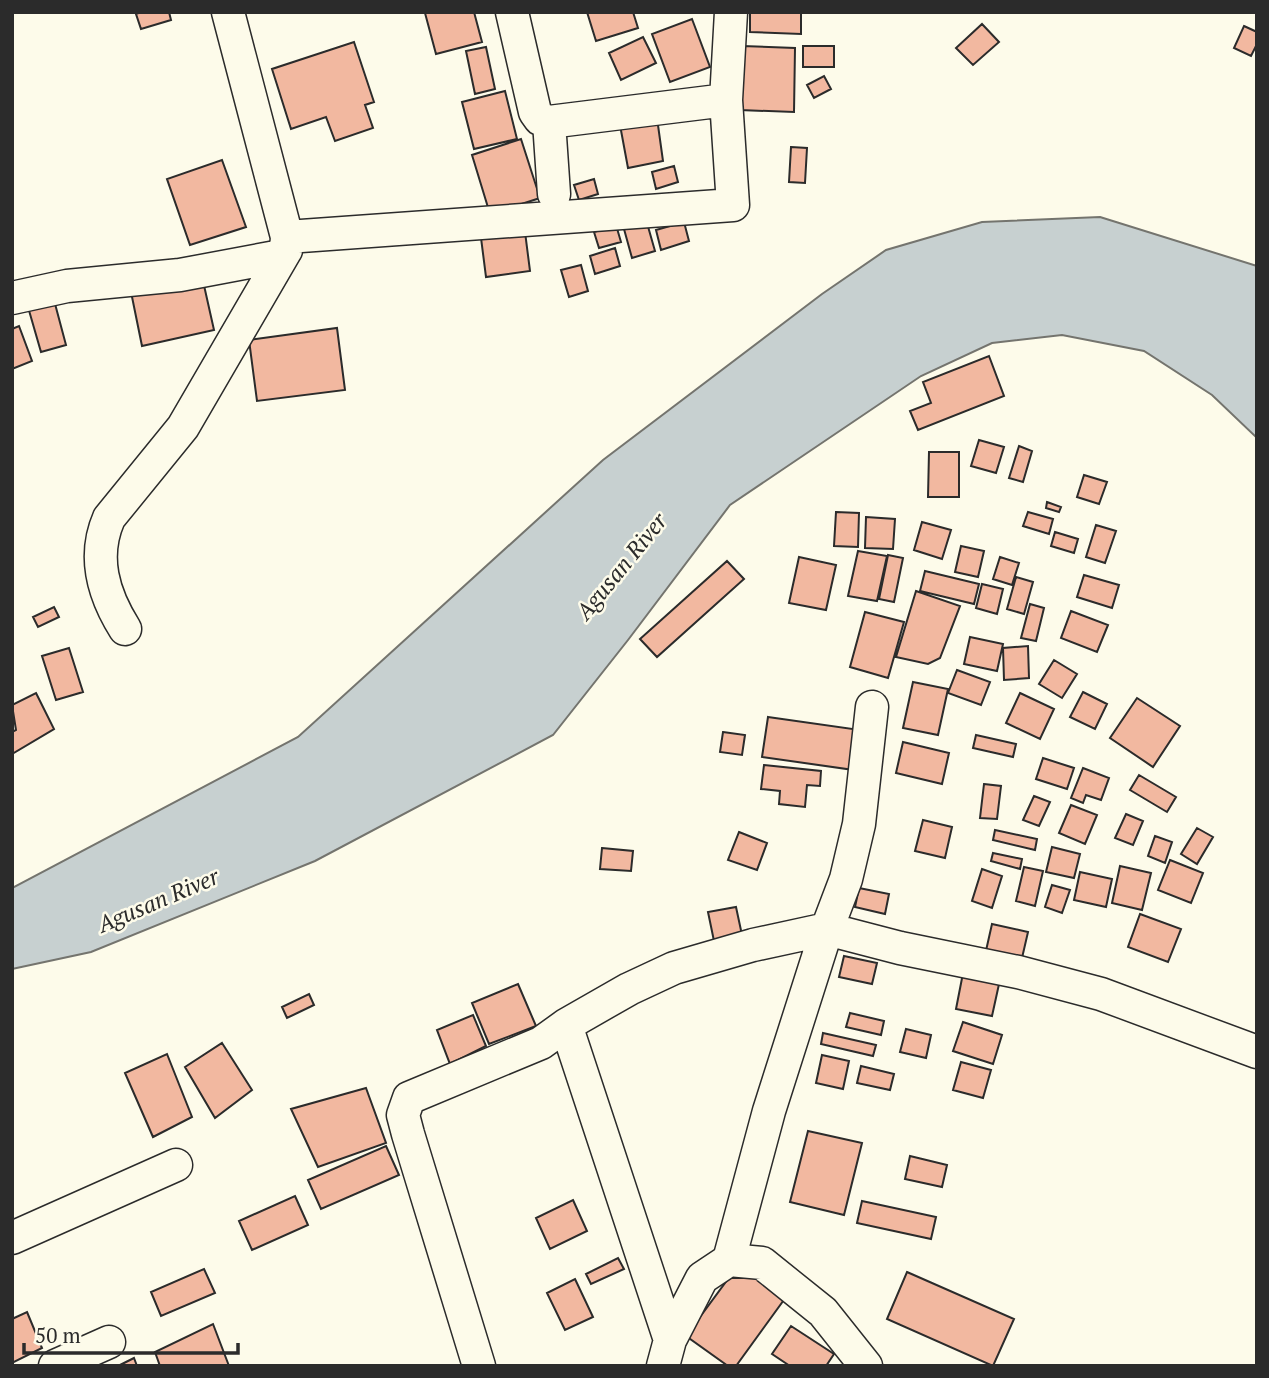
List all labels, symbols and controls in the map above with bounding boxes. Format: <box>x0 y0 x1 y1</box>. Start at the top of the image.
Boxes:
water label: Agusan River <box>567 505 674 627</box>
water label: Agusan River <box>91 860 224 940</box>
scale bar <box>24 1312 238 1356</box>
text: 50 m <box>35 1321 81 1349</box>

